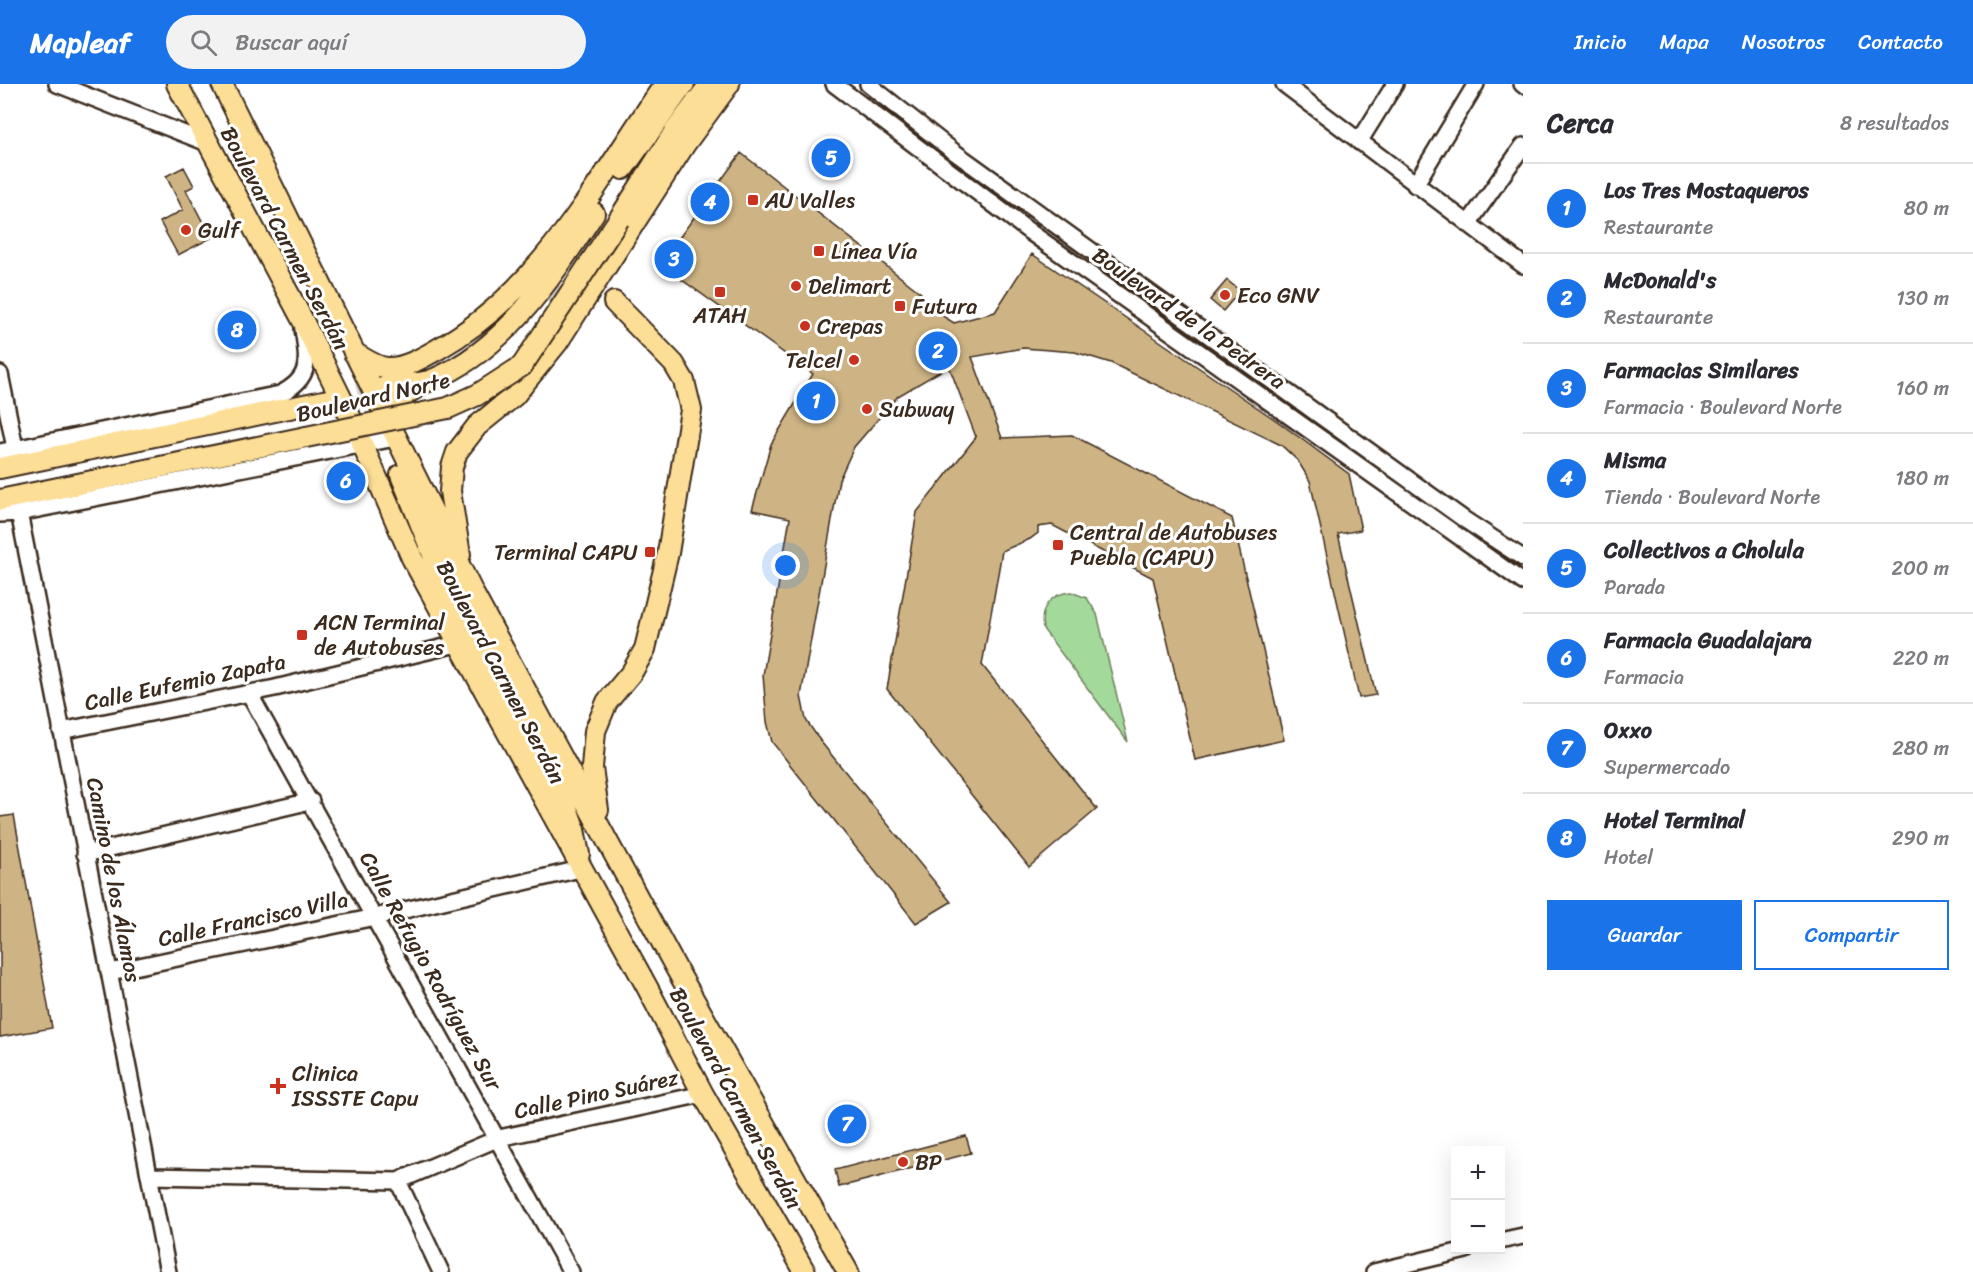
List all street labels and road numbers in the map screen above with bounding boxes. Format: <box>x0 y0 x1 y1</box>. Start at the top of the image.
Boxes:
street label: Boulevard Carmen Serdán <box>209 119 361 357</box>
street label: Boulevard de la Pedrera <box>1084 236 1294 400</box>
street label: Boulevard Norte <box>292 360 454 434</box>
street label: Boulevard Carmen Serdán <box>425 553 577 791</box>
street label: Calle Eufemio Zapata <box>81 642 289 722</box>
street label: Camino de los Álamos <box>75 774 153 987</box>
street label: Calle Refugio Rodríguez Sur <box>349 844 514 1099</box>
street label: Calle Francisco Villa <box>154 880 352 958</box>
street label: Boulevard Carmen Serdán <box>659 980 813 1216</box>
street label: Calle Pino Suárez <box>510 1057 682 1130</box>

